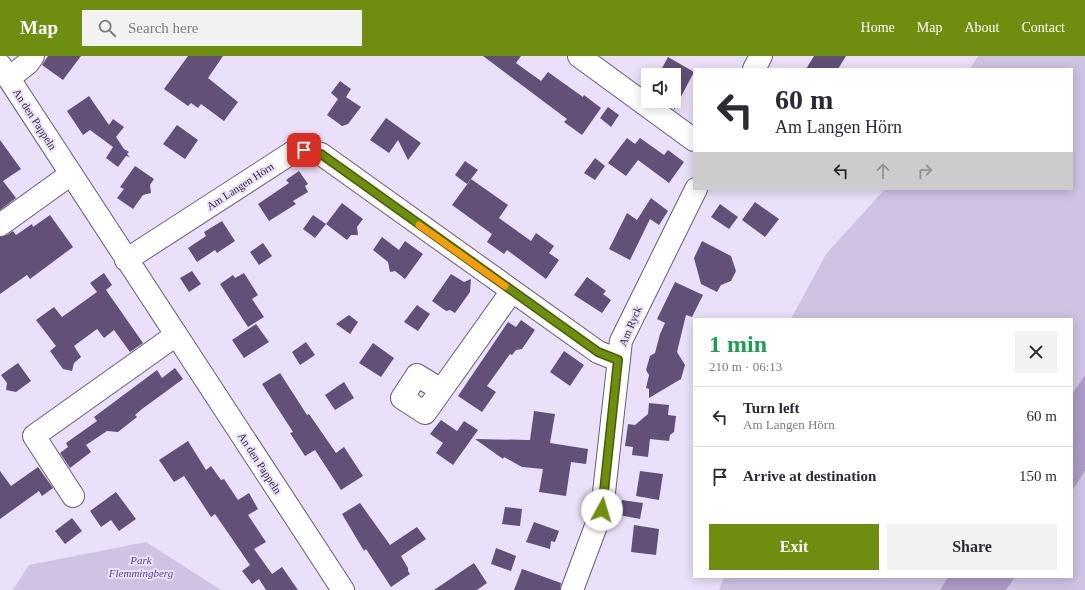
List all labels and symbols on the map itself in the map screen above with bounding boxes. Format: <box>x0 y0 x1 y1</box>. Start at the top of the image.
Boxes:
street label: An den Pappeln <box>11 86 59 152</box>
pin <box>287 133 321 167</box>
street label: Am Langen Hörn <box>204 160 276 212</box>
street label: Am Ryck <box>616 304 644 348</box>
street label: An den Pappeln <box>236 430 284 496</box>
position arrow <box>581 489 623 531</box>
park label: Park Flemmingberg <box>108 554 174 579</box>

